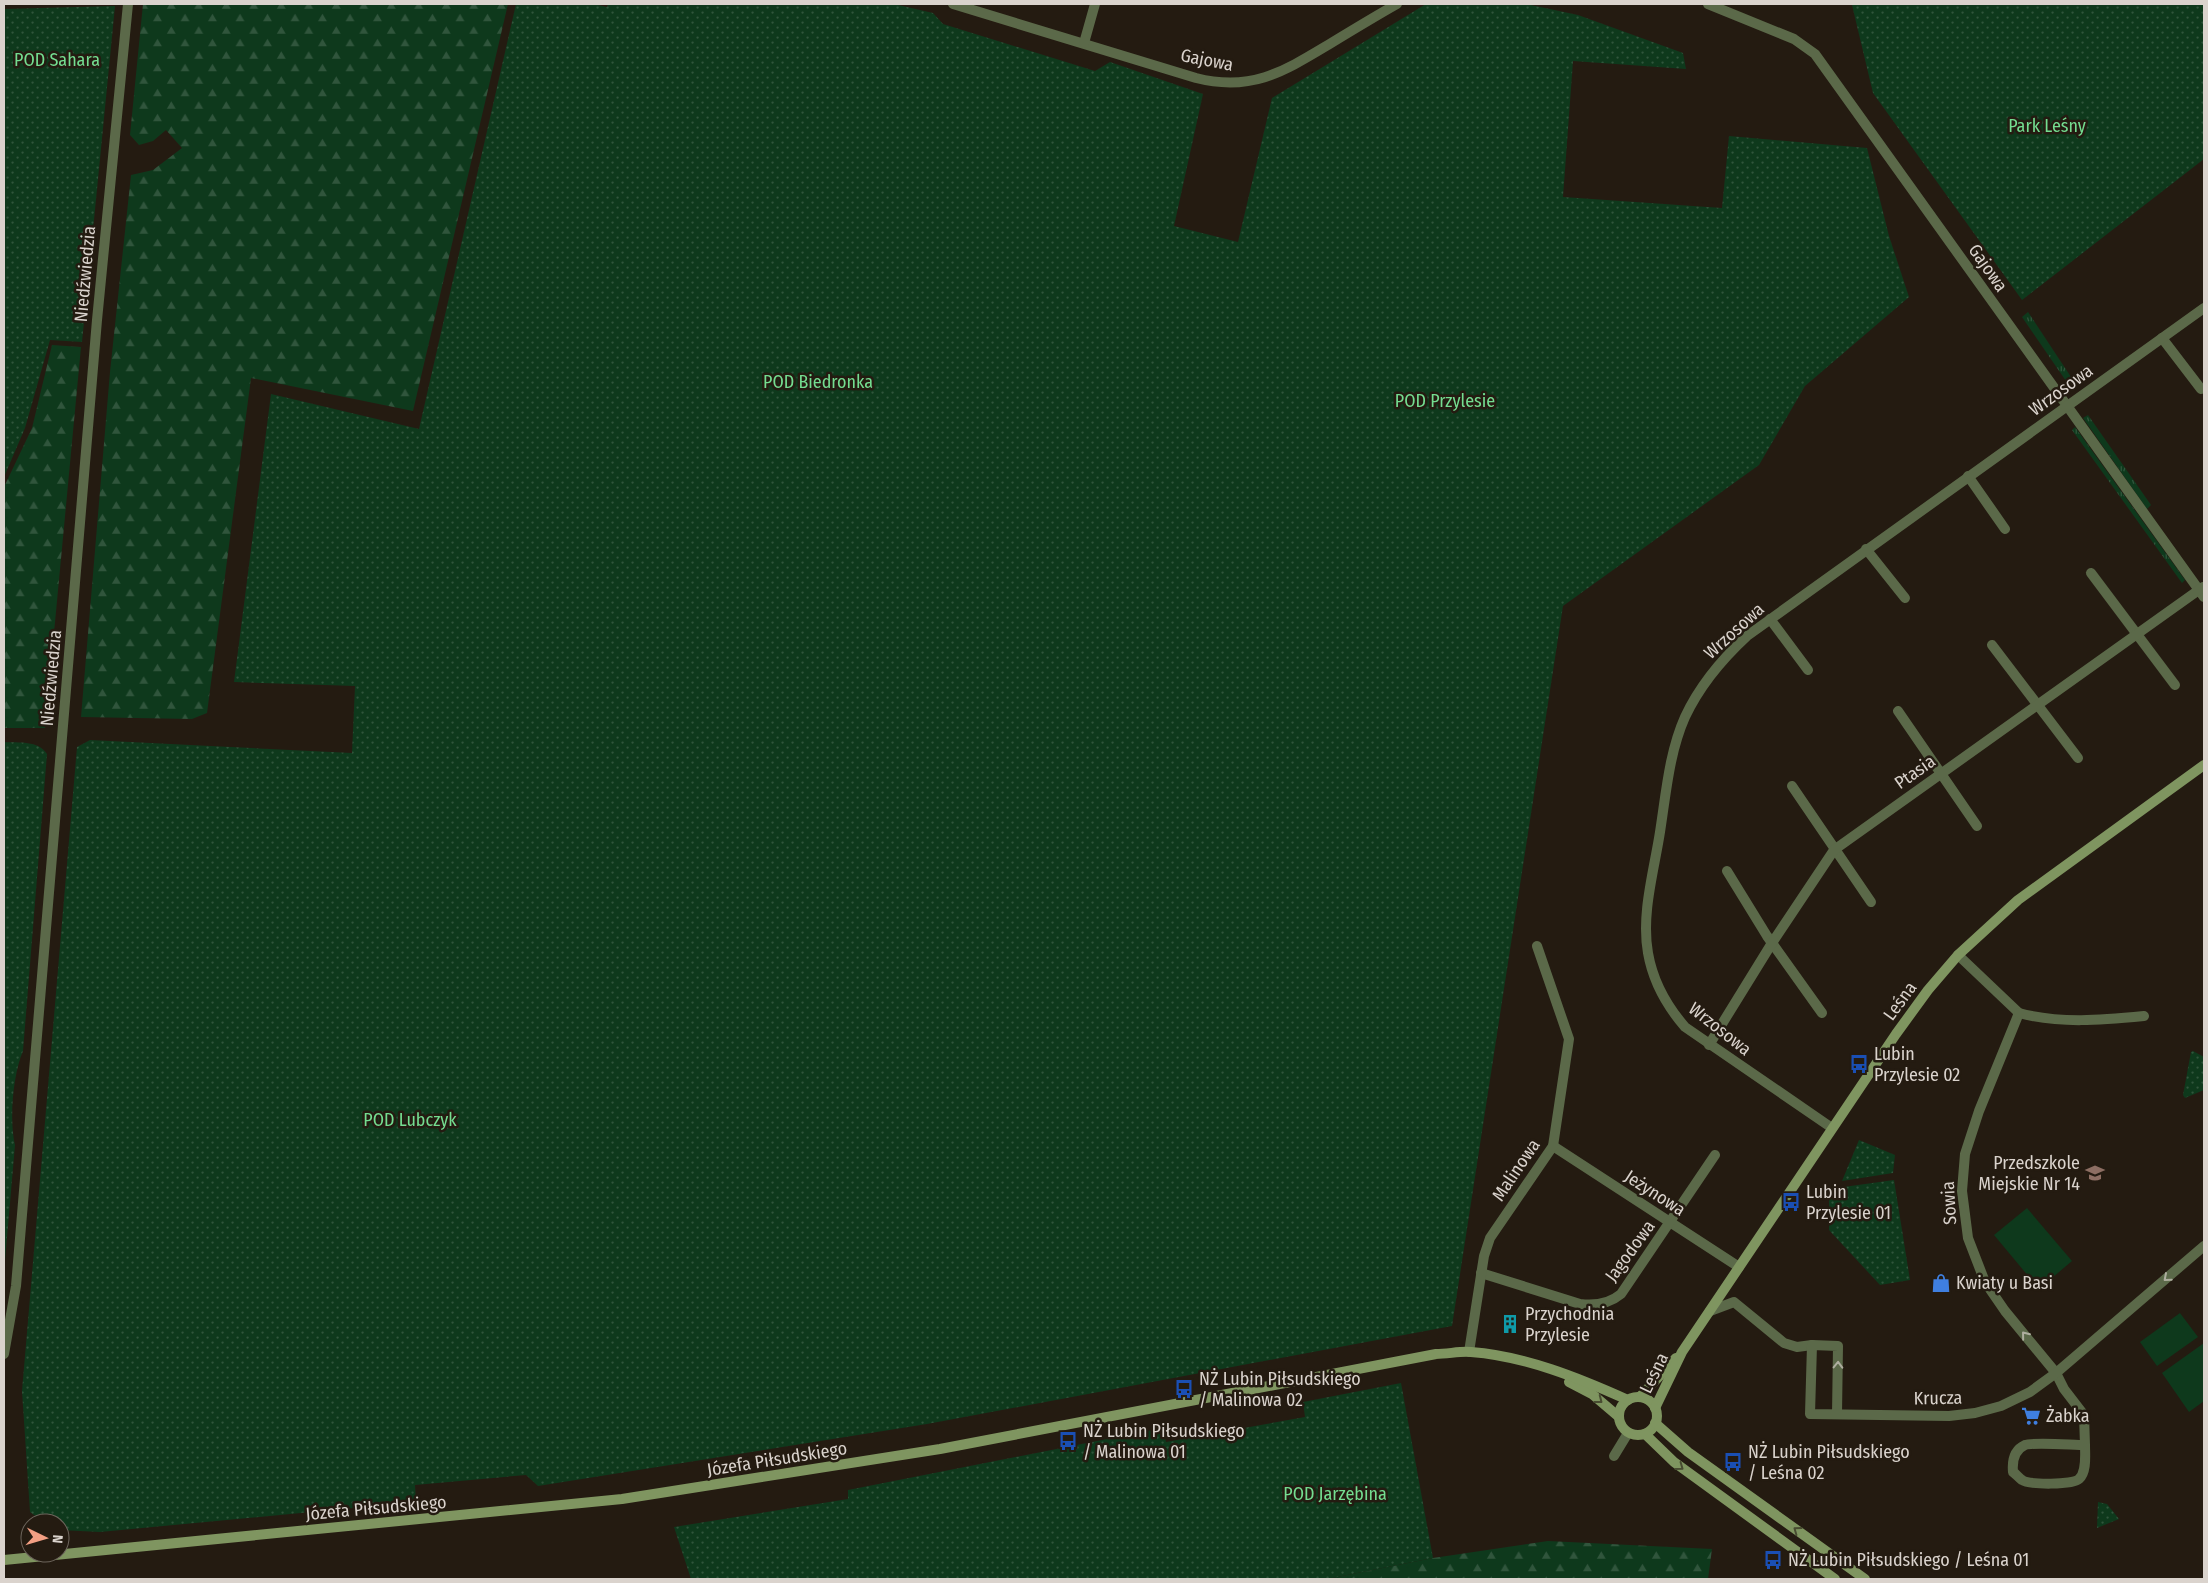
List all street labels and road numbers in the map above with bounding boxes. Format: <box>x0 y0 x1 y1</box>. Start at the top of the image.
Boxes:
street label: Gajowa <box>1179 44 1235 76</box>
street label: Niedźwiedzia <box>70 225 100 323</box>
street label: Gajowa <box>1964 240 2012 296</box>
street label: Wrzosowa <box>2025 359 2097 420</box>
street label: Wrzosowa <box>1699 598 1769 664</box>
street label: Niedźwiedzia <box>36 629 66 727</box>
street label: Ptasia <box>1890 750 1940 794</box>
street label: Leśna <box>1879 977 1921 1025</box>
street label: Wrzosowa <box>1684 998 1756 1060</box>
street label: Malinowa <box>1487 1135 1545 1205</box>
street label: Jeżynowa <box>1620 1165 1690 1221</box>
street label: Sowia <box>1937 1181 1961 1225</box>
street label: Jagodowa <box>1600 1216 1660 1286</box>
street label: Leśna <box>1635 1349 1673 1397</box>
street label: Krucza <box>1913 1387 1963 1409</box>
street label: Józefa Piłsudskiego <box>705 1437 849 1481</box>
street label: Józefa Piłsudskiego <box>305 1491 447 1525</box>

